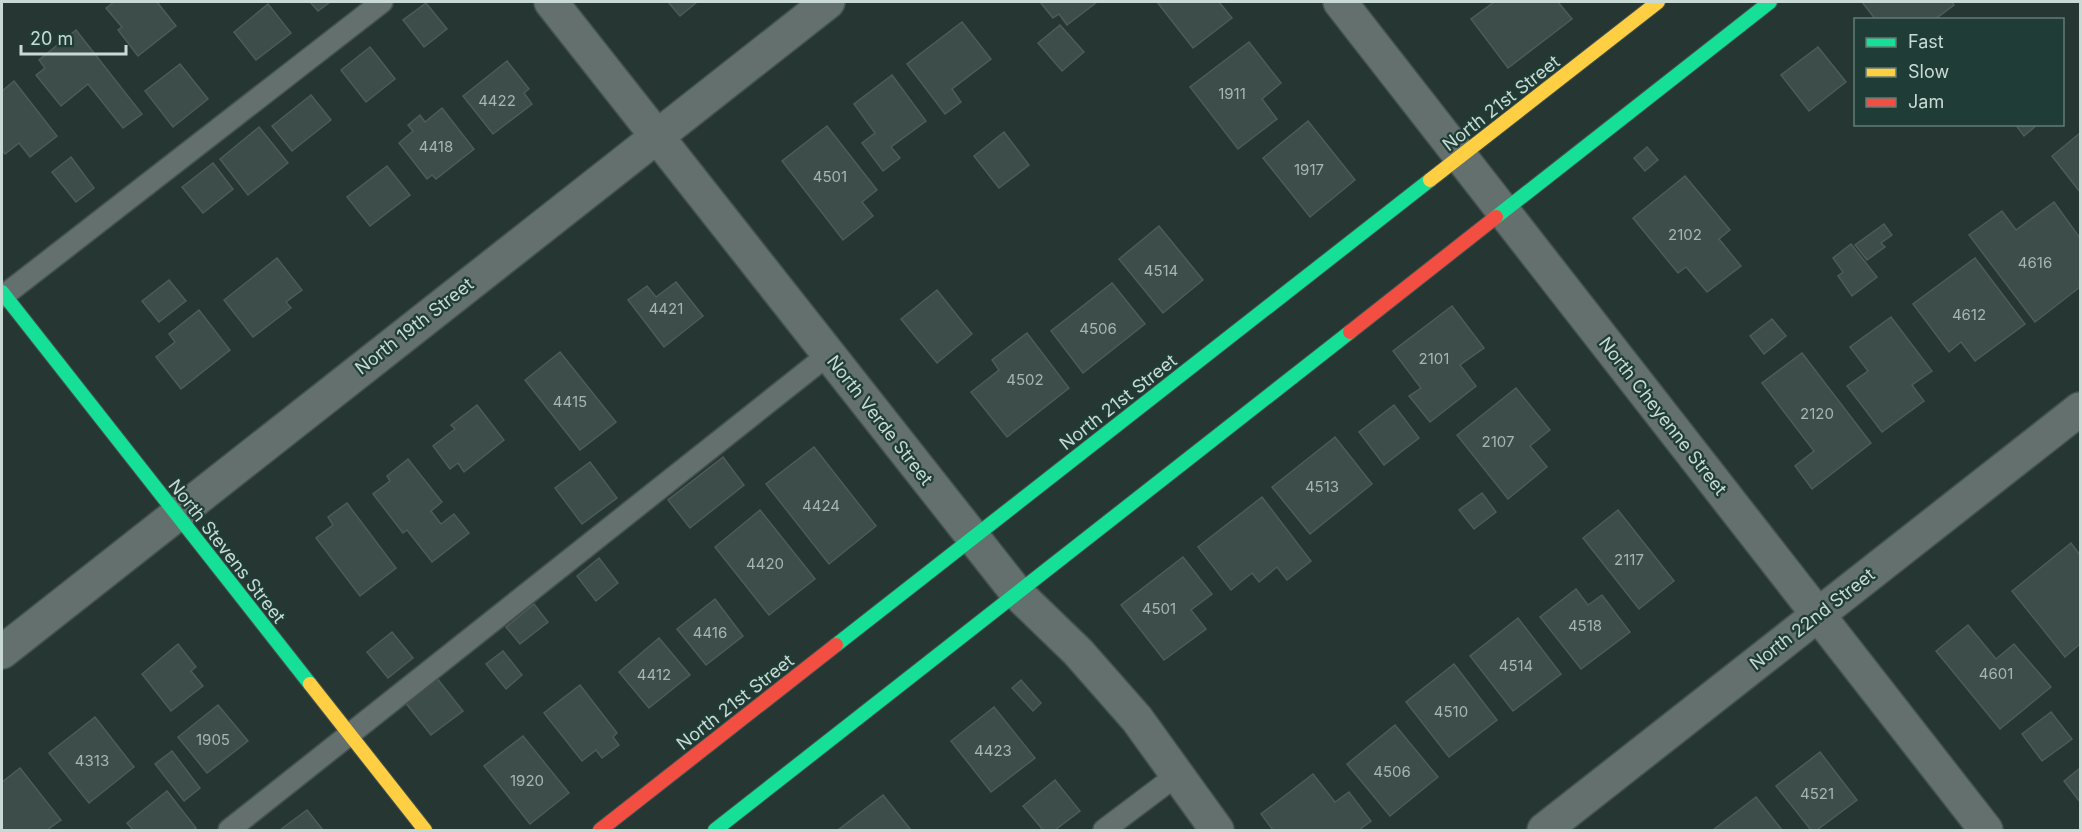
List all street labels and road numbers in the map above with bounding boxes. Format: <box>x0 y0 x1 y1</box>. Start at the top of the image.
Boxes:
street label: North 21st Street <box>1438 51 1564 155</box>
street label: North 19th Street <box>351 273 477 379</box>
street label: North Cheyenne Street <box>1595 333 1731 499</box>
street label: North 21st Street <box>1055 350 1181 454</box>
street label: North Verde Street <box>823 351 937 489</box>
street label: North Stevens Street <box>164 475 290 627</box>
street label: North 22nd Street <box>1745 564 1879 674</box>
street label: North 21st Street <box>672 650 798 754</box>

